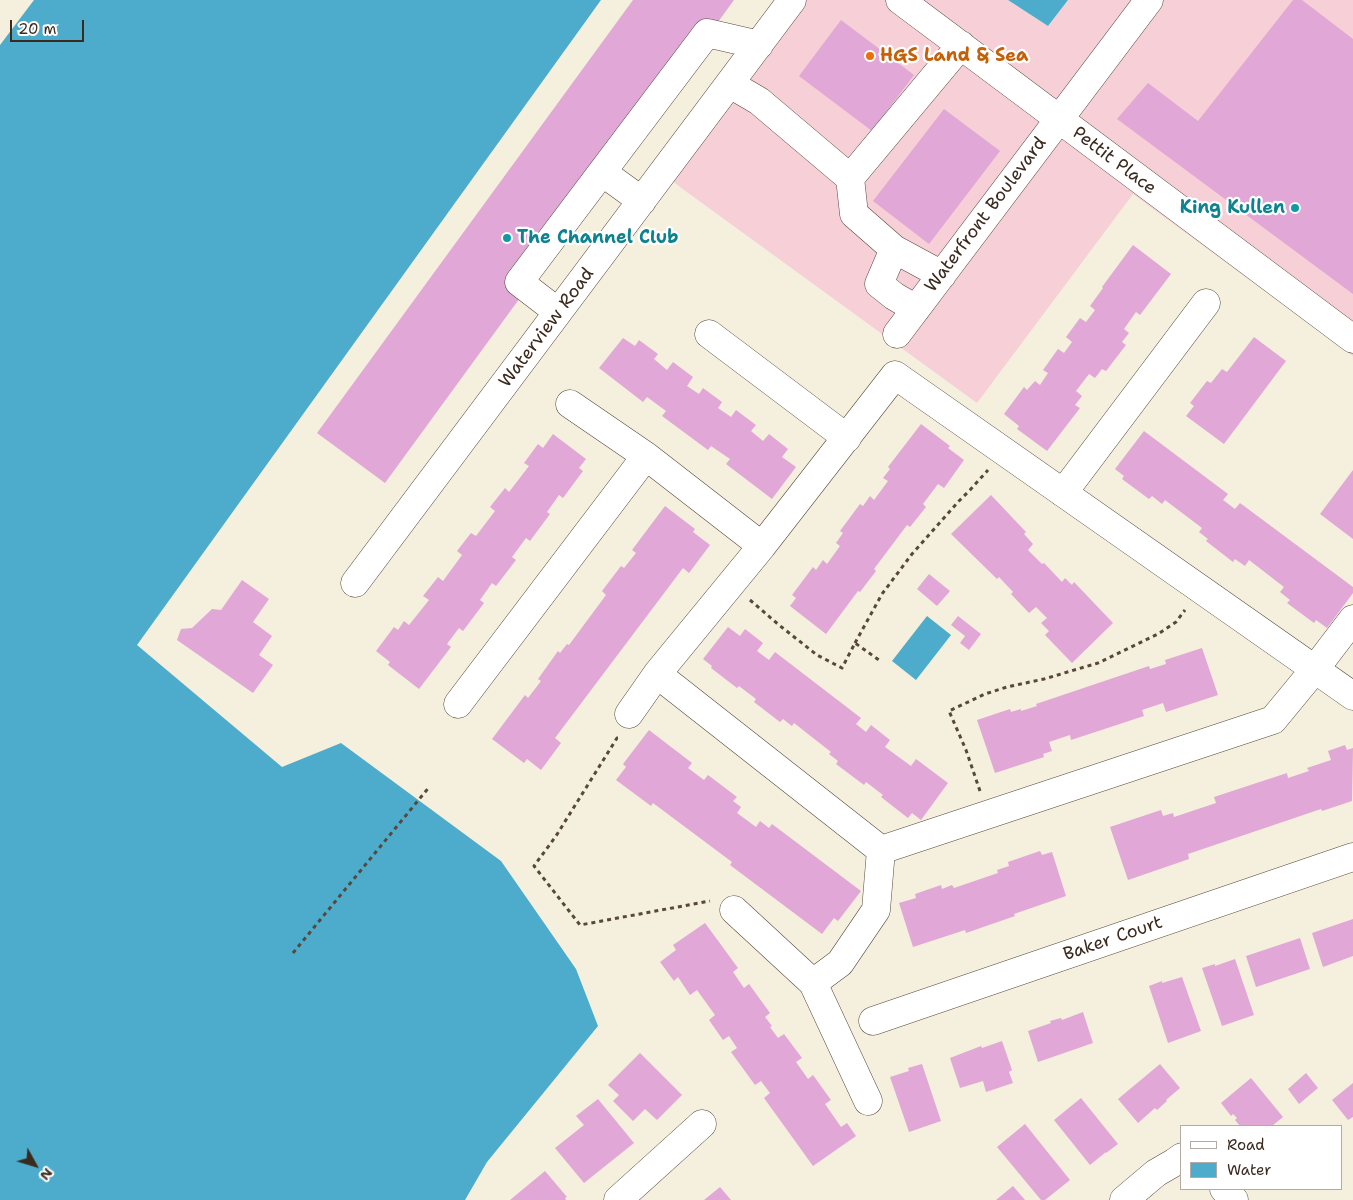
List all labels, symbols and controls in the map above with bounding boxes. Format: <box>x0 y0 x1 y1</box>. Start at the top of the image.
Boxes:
scale bar <box>12 10 86 42</box>
text: 20 m <box>18 19 57 39</box>
place label: HGS Land & Sea <box>880 45 1028 67</box>
marker: HGS Land & Sea <box>864 50 876 62</box>
street label: Pettit Place <box>1068 122 1160 200</box>
street label: Waterfront Boulevard <box>921 133 1051 297</box>
place label: King Kullen <box>1180 197 1285 219</box>
marker: King Kullen <box>1289 202 1301 214</box>
place label: The Channel Club <box>517 227 678 249</box>
marker: The Channel Club <box>501 232 513 244</box>
street label: Waterview Road <box>495 264 599 392</box>
street label: Baker Court <box>1061 912 1165 966</box>
legend <box>1180 1125 1343 1190</box>
text: Road <box>1227 1135 1265 1155</box>
north arrow <box>10 1140 60 1190</box>
text: Water <box>1227 1160 1271 1180</box>
text: N <box>36 1164 57 1184</box>

